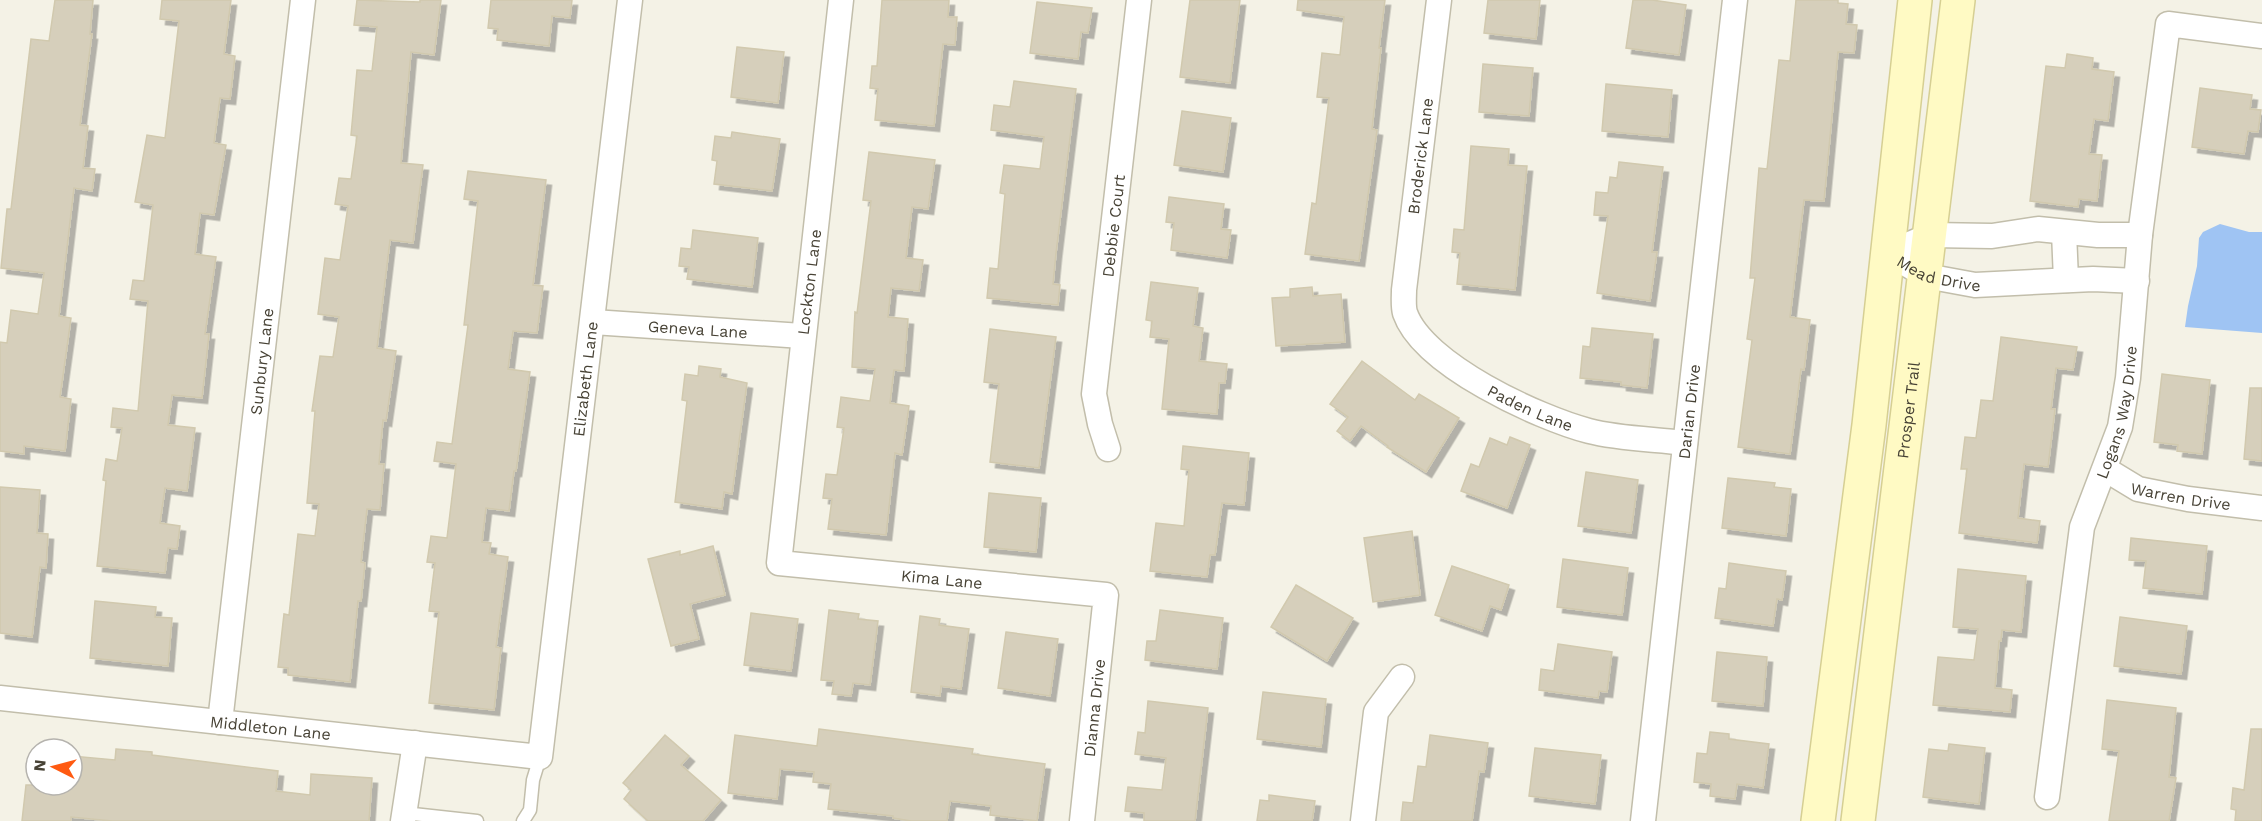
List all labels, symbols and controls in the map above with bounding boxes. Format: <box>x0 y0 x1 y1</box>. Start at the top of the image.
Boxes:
street label: Broderick Lane <box>1404 97 1437 215</box>
street label: Debbie Court <box>1098 173 1129 278</box>
street label: Lockton Lane <box>794 228 825 336</box>
street label: Mead Drive <box>1893 252 1981 295</box>
street label: Sunbury Lane <box>246 307 278 416</box>
street label: Geneva Lane <box>647 317 748 342</box>
street label: Elizabeth Lane <box>569 320 602 438</box>
street label: Logans Way Drive <box>2092 345 2141 481</box>
street label: Prosper Trail <box>1893 360 1924 460</box>
street label: Darian Drive <box>1675 363 1704 460</box>
street label: Paden Lane <box>1484 381 1575 435</box>
street label: Warren Drive <box>2129 479 2232 514</box>
street label: Kima Lane <box>900 566 983 593</box>
street label: Dianna Drive <box>1080 658 1109 758</box>
street label: Middleton Lane <box>209 712 332 744</box>
north arrow <box>24 737 84 797</box>
text: N <box>30 759 50 772</box>

